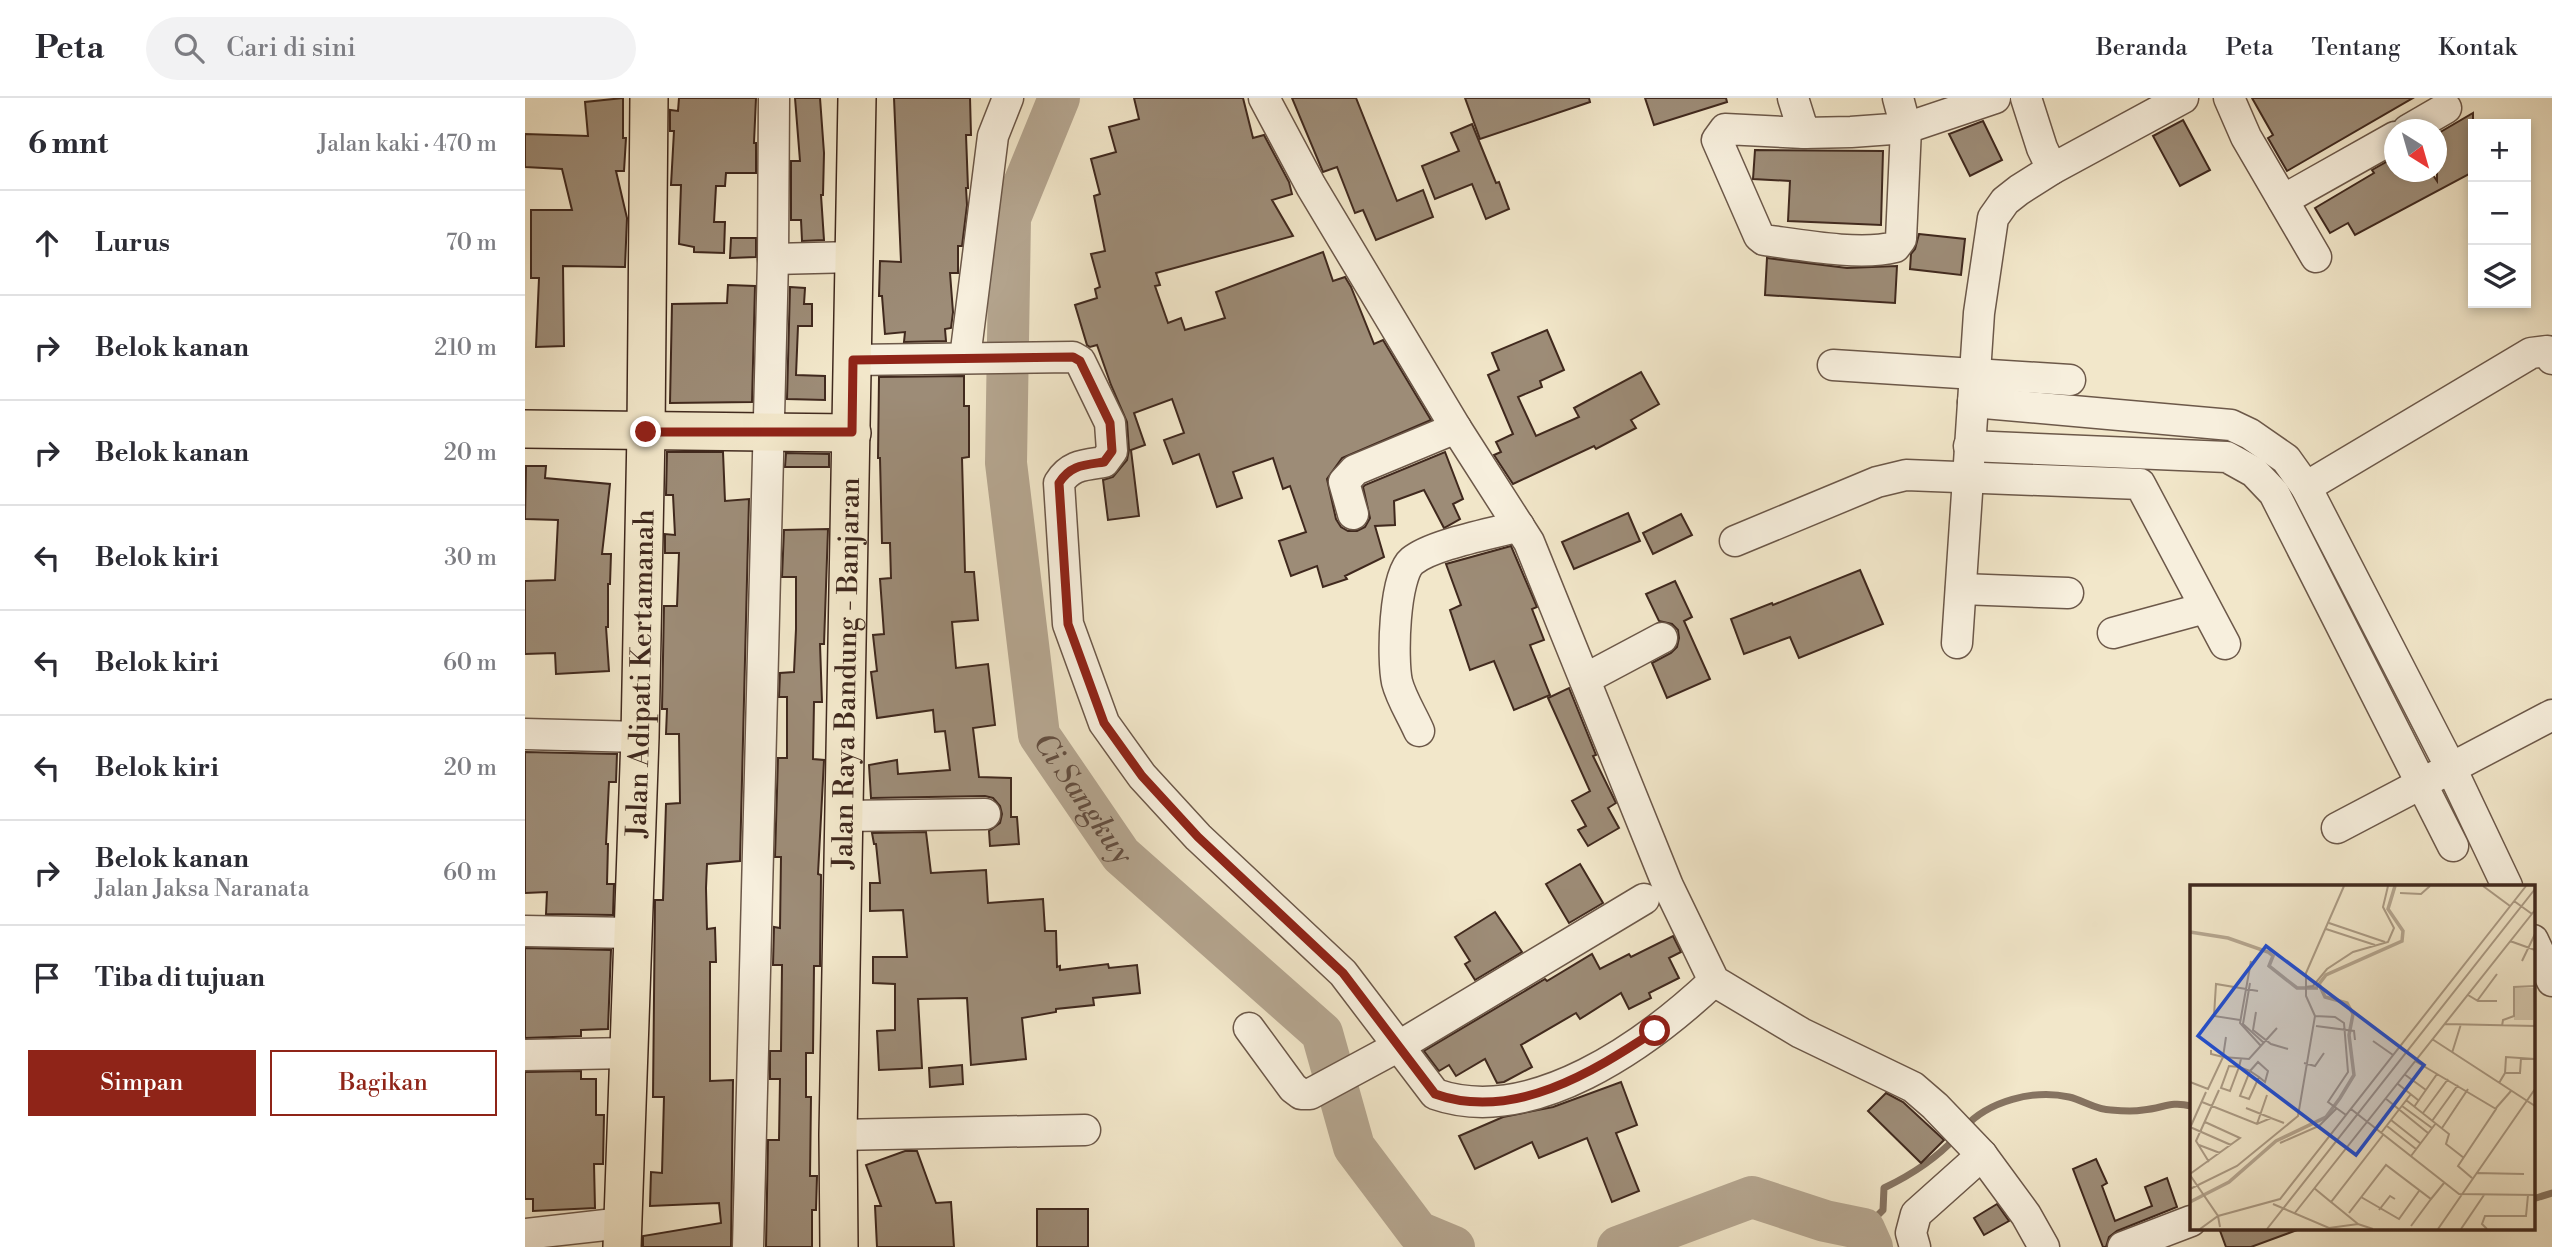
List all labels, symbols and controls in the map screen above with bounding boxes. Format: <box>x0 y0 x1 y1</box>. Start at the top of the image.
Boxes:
search box <box>146 17 636 80</box>
text: Peta <box>35 28 104 69</box>
icon: search <box>170 29 208 67</box>
text: Cari di sini <box>226 32 356 64</box>
text: Beranda <box>2096 33 2187 63</box>
text: Peta <box>2225 33 2273 63</box>
text: Tentang <box>2311 33 2400 63</box>
text: Kontak <box>2438 33 2517 63</box>
north arrow <box>2384 119 2447 182</box>
map controls <box>2468 119 2531 308</box>
button: + <box>2468 119 2531 182</box>
text: 6 mnt <box>28 125 108 163</box>
text: Jalan kaki · 470 m <box>318 130 497 158</box>
button: − <box>2468 182 2531 245</box>
icon: ahead <box>28 224 66 262</box>
text: Lurus <box>95 227 170 259</box>
text: 70 m <box>446 229 497 257</box>
button: layers <box>2468 245 2531 308</box>
icon: right <box>28 329 66 367</box>
text: Belok kanan <box>95 332 249 364</box>
text: 210 m <box>434 334 497 362</box>
route end <box>630 416 661 447</box>
icon: right <box>28 434 66 472</box>
text: Belok kanan <box>95 437 249 469</box>
text: 20 m <box>444 439 497 467</box>
street label: Jalan Raya Bandung - Banjaran <box>825 477 868 870</box>
street label: Jalan Adipati Kertamanah <box>619 509 662 839</box>
icon: left <box>28 539 66 577</box>
text: Belok kiri <box>95 542 219 574</box>
text: 30 m <box>444 544 497 572</box>
icon: left <box>28 644 66 682</box>
text: Belok kiri <box>95 647 219 679</box>
text: 60 m <box>443 649 497 677</box>
water label: Ci Sangkuy <box>1024 726 1142 873</box>
icon: left <box>28 749 66 787</box>
text: Belok kiri <box>95 752 219 784</box>
text: 20 m <box>444 754 497 782</box>
text: Belok kanan <box>95 843 249 875</box>
icon: right <box>28 854 66 892</box>
text: 60 m <box>443 859 497 887</box>
text: Jalan Jaksa Naranata <box>95 875 309 903</box>
inset map <box>2190 885 2535 1230</box>
icon: arrive <box>28 959 66 997</box>
text: Tiba di tujuan <box>95 962 265 994</box>
route start <box>1639 1015 1670 1046</box>
button: Simpan <box>28 1050 256 1116</box>
button: Bagikan <box>270 1050 497 1116</box>

